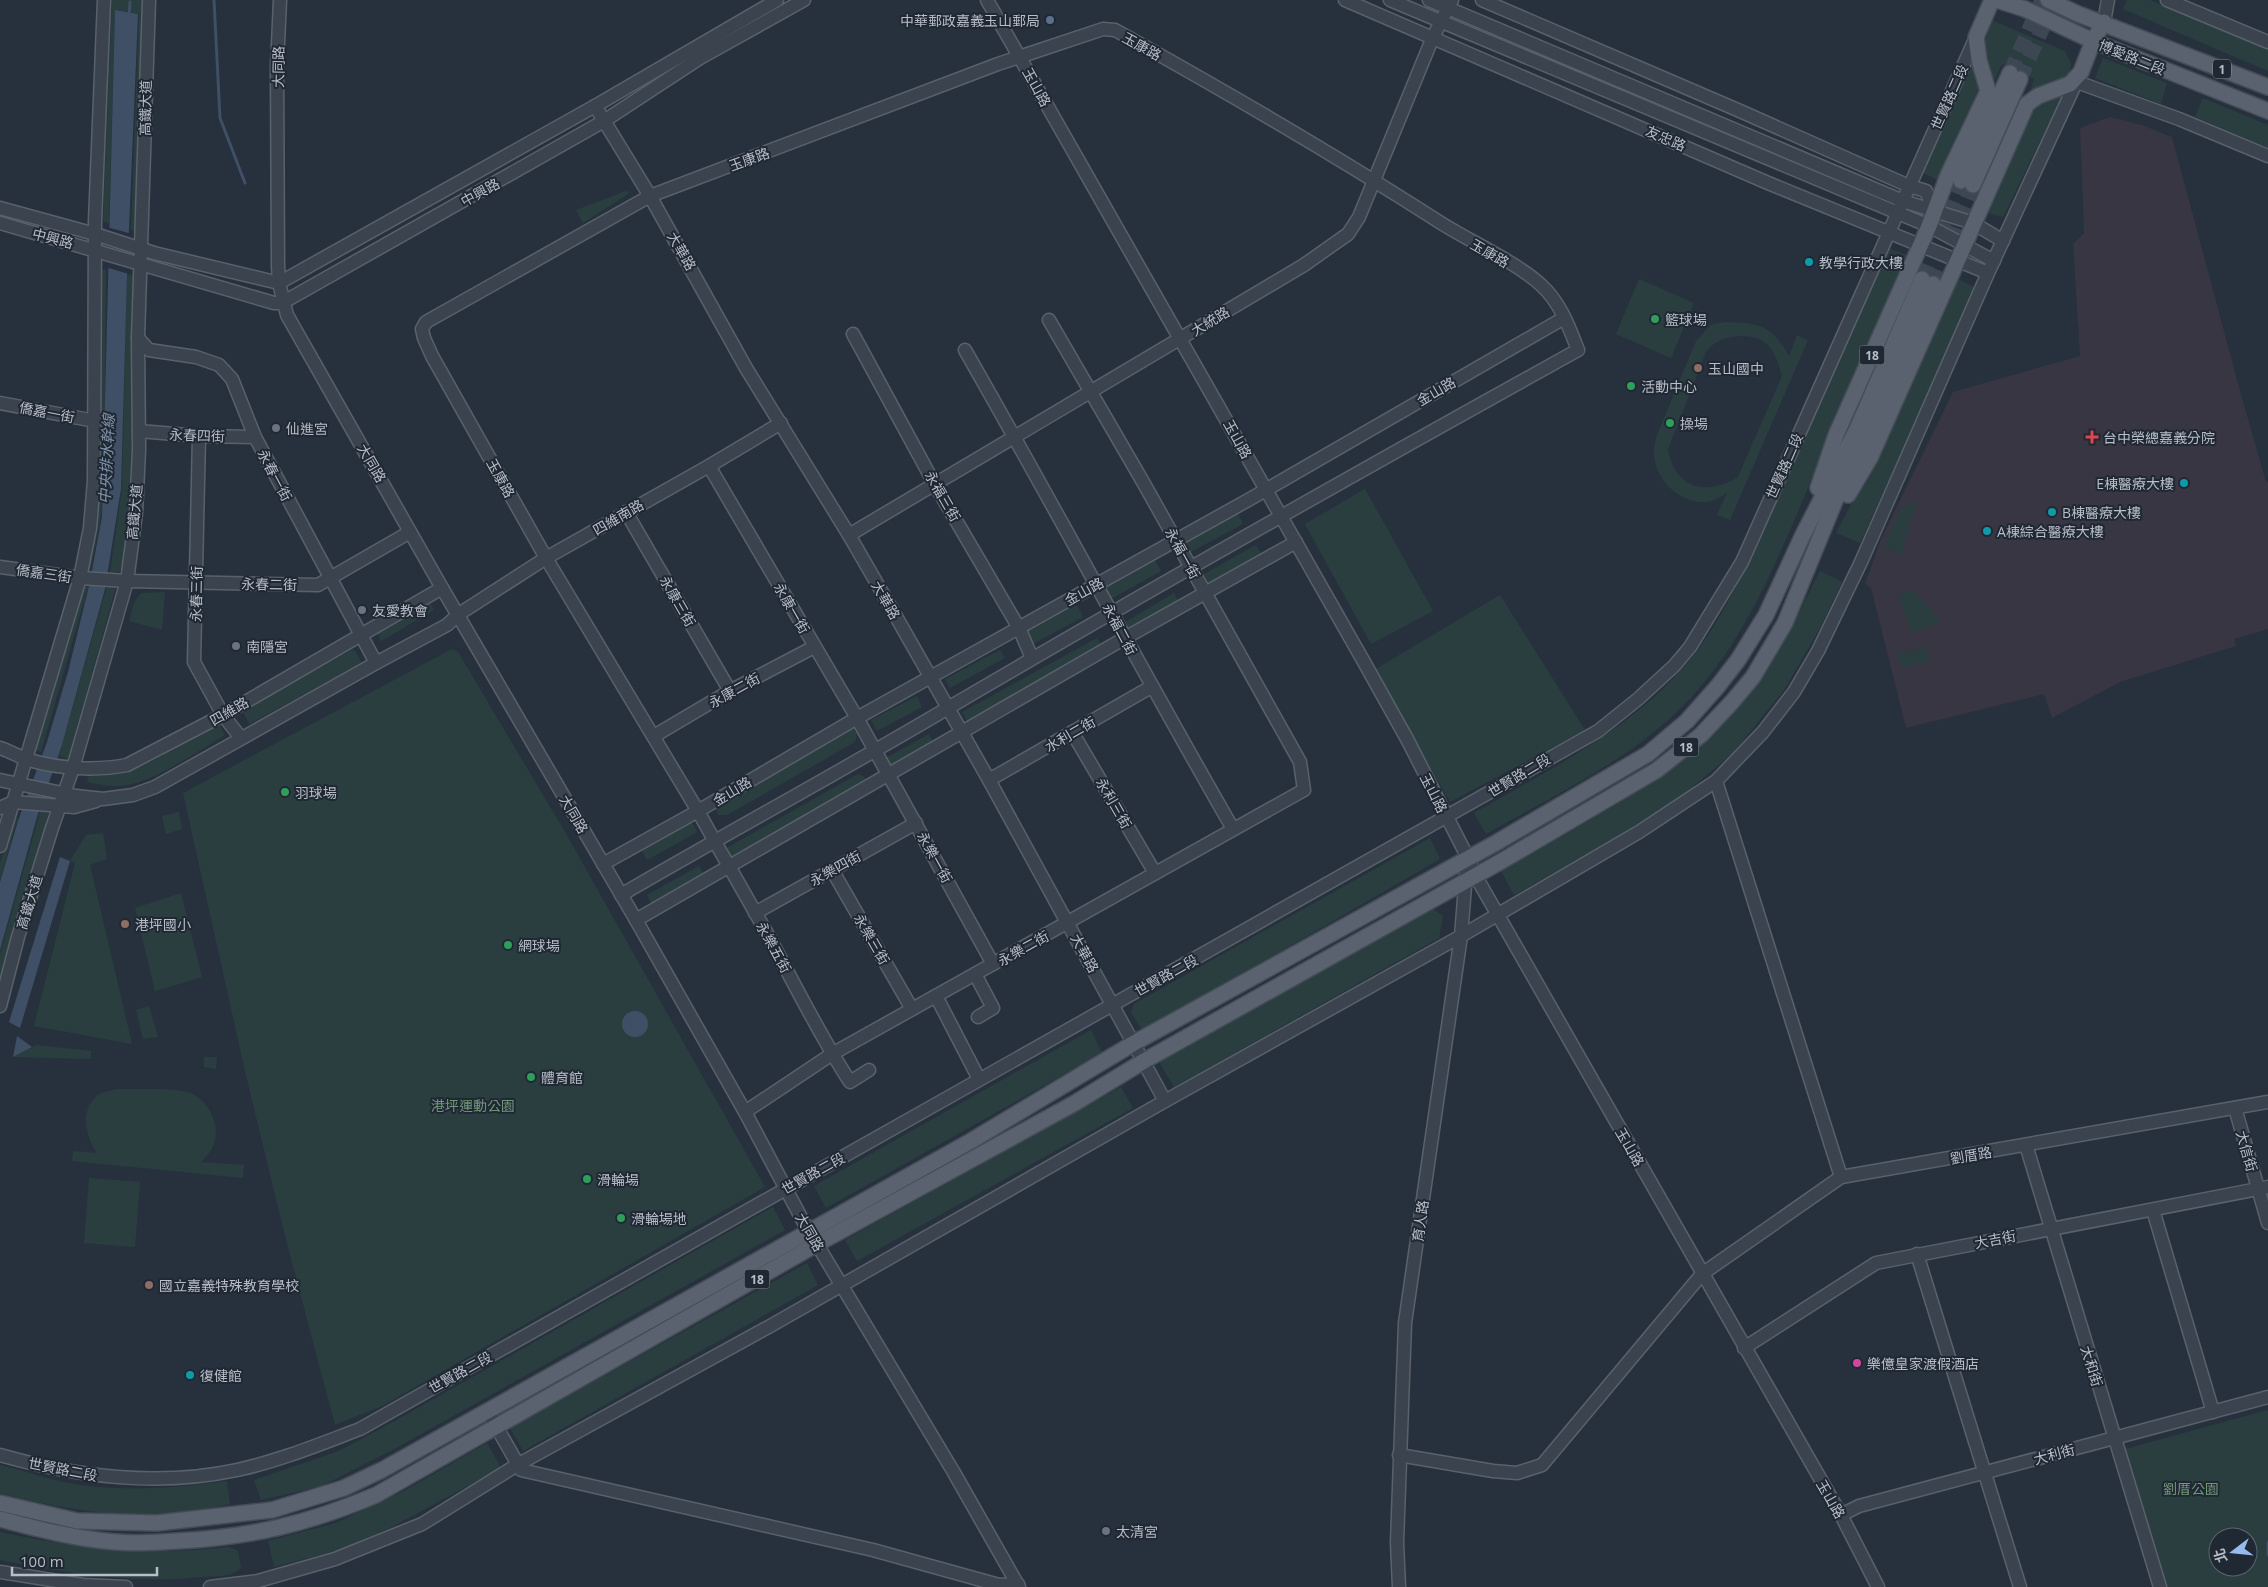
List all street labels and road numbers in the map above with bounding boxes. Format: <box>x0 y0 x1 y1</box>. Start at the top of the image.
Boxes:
street label: 玉康路 <box>1119 28 1165 64</box>
street label: 博愛路二段 <box>2096 35 2168 79</box>
street label: 大同路 <box>268 46 288 88</box>
road number: 1 <box>2213 60 2231 78</box>
street label: 世賢路二段 <box>1926 61 1972 133</box>
street label: 玉山路 <box>1019 64 1055 110</box>
street label: 高鐵大道 <box>135 80 155 136</box>
street label: 友忠路 <box>1643 121 1689 155</box>
street label: 玉康路 <box>726 143 772 175</box>
street label: 中興路 <box>457 174 503 210</box>
street label: 中興路 <box>30 223 76 253</box>
street label: 大華路 <box>663 228 701 274</box>
street label: 玉康路 <box>1467 234 1513 272</box>
street label: 大統路 <box>1187 302 1233 340</box>
road number: 18 <box>1860 346 1884 364</box>
street label: 金山路 <box>1413 372 1459 410</box>
street label: 僑嘉一街 <box>18 397 76 427</box>
street label: 玉山路 <box>1220 416 1256 462</box>
street label: 永春四街 <box>169 425 225 445</box>
street label: 世賢路二段 <box>1761 430 1807 502</box>
street label: 大同路 <box>353 440 391 486</box>
street label: 永春一街 <box>253 446 297 504</box>
street label: 玉康路 <box>483 455 519 501</box>
street label: 永福三街 <box>921 467 965 525</box>
street label: 高鐵大道 <box>122 483 146 541</box>
street label: 四維南路 <box>589 495 647 539</box>
street label: 永福一街 <box>1161 524 1205 582</box>
street label: 僑嘉三街 <box>15 560 73 586</box>
street label: 永春三街 <box>186 566 206 622</box>
street label: 永康三街 <box>656 572 700 630</box>
street label: 金山路 <box>1061 573 1107 609</box>
street label: 永春二街 <box>241 574 297 594</box>
street label: 大華路 <box>867 577 905 623</box>
street label: 永康一街 <box>770 579 814 637</box>
street label: 永福二街 <box>1098 600 1142 658</box>
street label: 永康二街 <box>705 668 763 712</box>
street label: 四維路 <box>206 692 252 730</box>
street label: 水利二街 <box>1041 712 1099 756</box>
road number: 18 <box>1674 738 1698 756</box>
street label: 世賢路二段 <box>1484 749 1554 801</box>
street label: 玉山路 <box>1416 770 1452 816</box>
street label: 金山路 <box>709 772 755 810</box>
street label: 永利三街 <box>1092 774 1136 832</box>
street label: 大同路 <box>555 791 593 837</box>
street label: 永樂一街 <box>913 828 957 886</box>
street label: 永樂四街 <box>806 846 864 890</box>
street label: 高鐵大道 <box>12 872 46 932</box>
street label: 永樂三街 <box>850 910 894 968</box>
street label: 永樂五街 <box>752 918 796 976</box>
street label: 永樂二街 <box>994 926 1052 970</box>
street label: 大華路 <box>1067 930 1103 976</box>
street label: 世賢路二段 <box>1131 950 1201 1000</box>
street label: 玉山路 <box>1611 1124 1649 1170</box>
street label: 大信街 <box>2232 1128 2262 1174</box>
street label: 劉厝路 <box>1949 1142 1993 1168</box>
street label: 世賢路二段 <box>778 1148 848 1198</box>
street label: 育人路 <box>1408 1199 1432 1243</box>
street label: 大同路 <box>791 1209 829 1255</box>
street label: 大吉街 <box>1973 1226 2017 1252</box>
road number: 18 <box>744 1270 770 1288</box>
street label: 大和街 <box>2077 1343 2107 1389</box>
street label: 世賢路二段 <box>425 1347 495 1397</box>
street label: 大利街 <box>2031 1439 2077 1469</box>
street label: 世賢路二段 <box>27 1453 99 1485</box>
street label: 玉山路 <box>1812 1476 1850 1522</box>

